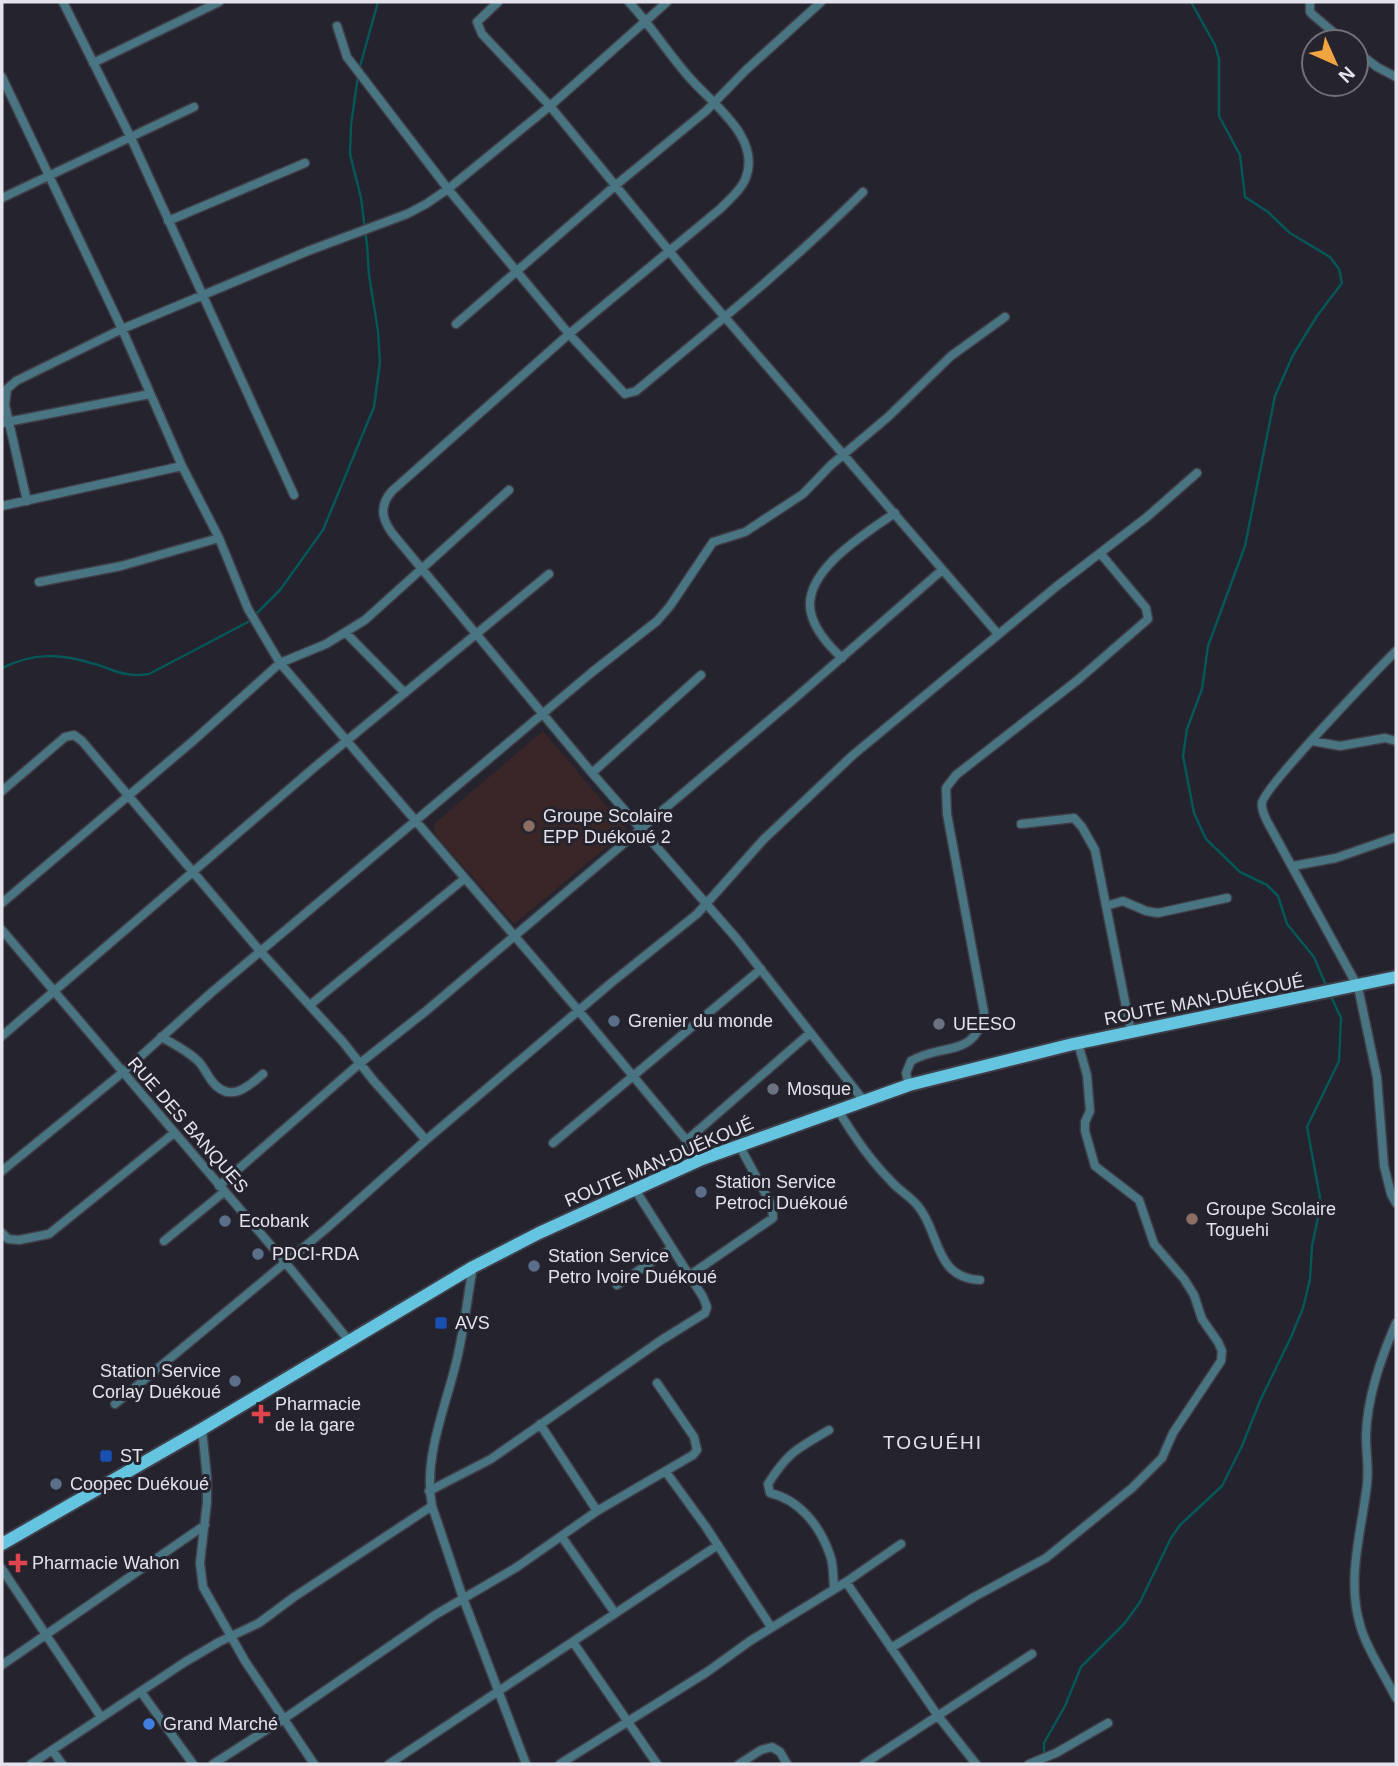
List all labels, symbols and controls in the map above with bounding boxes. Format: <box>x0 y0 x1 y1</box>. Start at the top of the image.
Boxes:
north arrow <box>1300 28 1370 98</box>
text: N <box>1334 62 1359 87</box>
place label: Groupe Scolaire EPP Duékoué 2 <box>543 806 673 847</box>
marker: Groupe Scolaire EPP Duékoué 2 <box>521 818 537 834</box>
street label: ROUTE MAN-DUÉKOUÉ <box>1102 971 1306 1029</box>
place label: Grenier du monde <box>628 1011 773 1031</box>
marker: Grenier du monde <box>606 1013 622 1029</box>
place label: UEESO <box>953 1014 1016 1034</box>
marker: UEESO <box>931 1016 947 1032</box>
street label: RUE DES BANQUES <box>124 1053 252 1197</box>
place label: Mosque <box>787 1079 851 1099</box>
marker: Mosque <box>765 1081 781 1097</box>
street label: ROUTE MAN-DUÉKOUÉ <box>562 1113 756 1211</box>
place label: Station Service Petroci Duékoué <box>715 1172 848 1213</box>
marker: Station Service Petroci Duékoué <box>693 1184 709 1200</box>
place label: Groupe Scolaire Toguehi <box>1206 1199 1336 1240</box>
place label: Ecobank <box>239 1211 310 1231</box>
marker: Groupe Scolaire Toguehi <box>1184 1211 1200 1227</box>
marker: Ecobank <box>217 1213 233 1229</box>
place label: PDCI-RDA <box>272 1244 359 1264</box>
marker: PDCI-RDA <box>250 1246 266 1262</box>
place label: Station Service Petro Ivoire Duékoué <box>548 1246 717 1287</box>
marker: Station Service Petro Ivoire Duékoué <box>526 1258 542 1274</box>
place label: AVS <box>455 1313 490 1333</box>
marker: AVS <box>433 1315 449 1331</box>
place label: Station Service Corlay Duékoué <box>92 1361 221 1402</box>
marker: Station Service Corlay Duékoué <box>227 1373 243 1389</box>
place label: Pharmacie de la gare <box>275 1394 361 1435</box>
marker: Pharmacie de la gare <box>253 1406 269 1422</box>
district label: TOGUÉHI <box>883 1432 983 1453</box>
place label: ST <box>120 1446 143 1466</box>
marker: ST <box>98 1448 114 1464</box>
place label: Coopec Duékoué <box>70 1474 209 1494</box>
marker: Coopec Duékoué <box>48 1476 64 1492</box>
place label: Pharmacie Wahon <box>32 1553 179 1573</box>
marker: Pharmacie Wahon <box>10 1555 26 1571</box>
place label: Grand Marché <box>163 1714 278 1734</box>
marker: Grand Marché <box>141 1716 157 1732</box>

